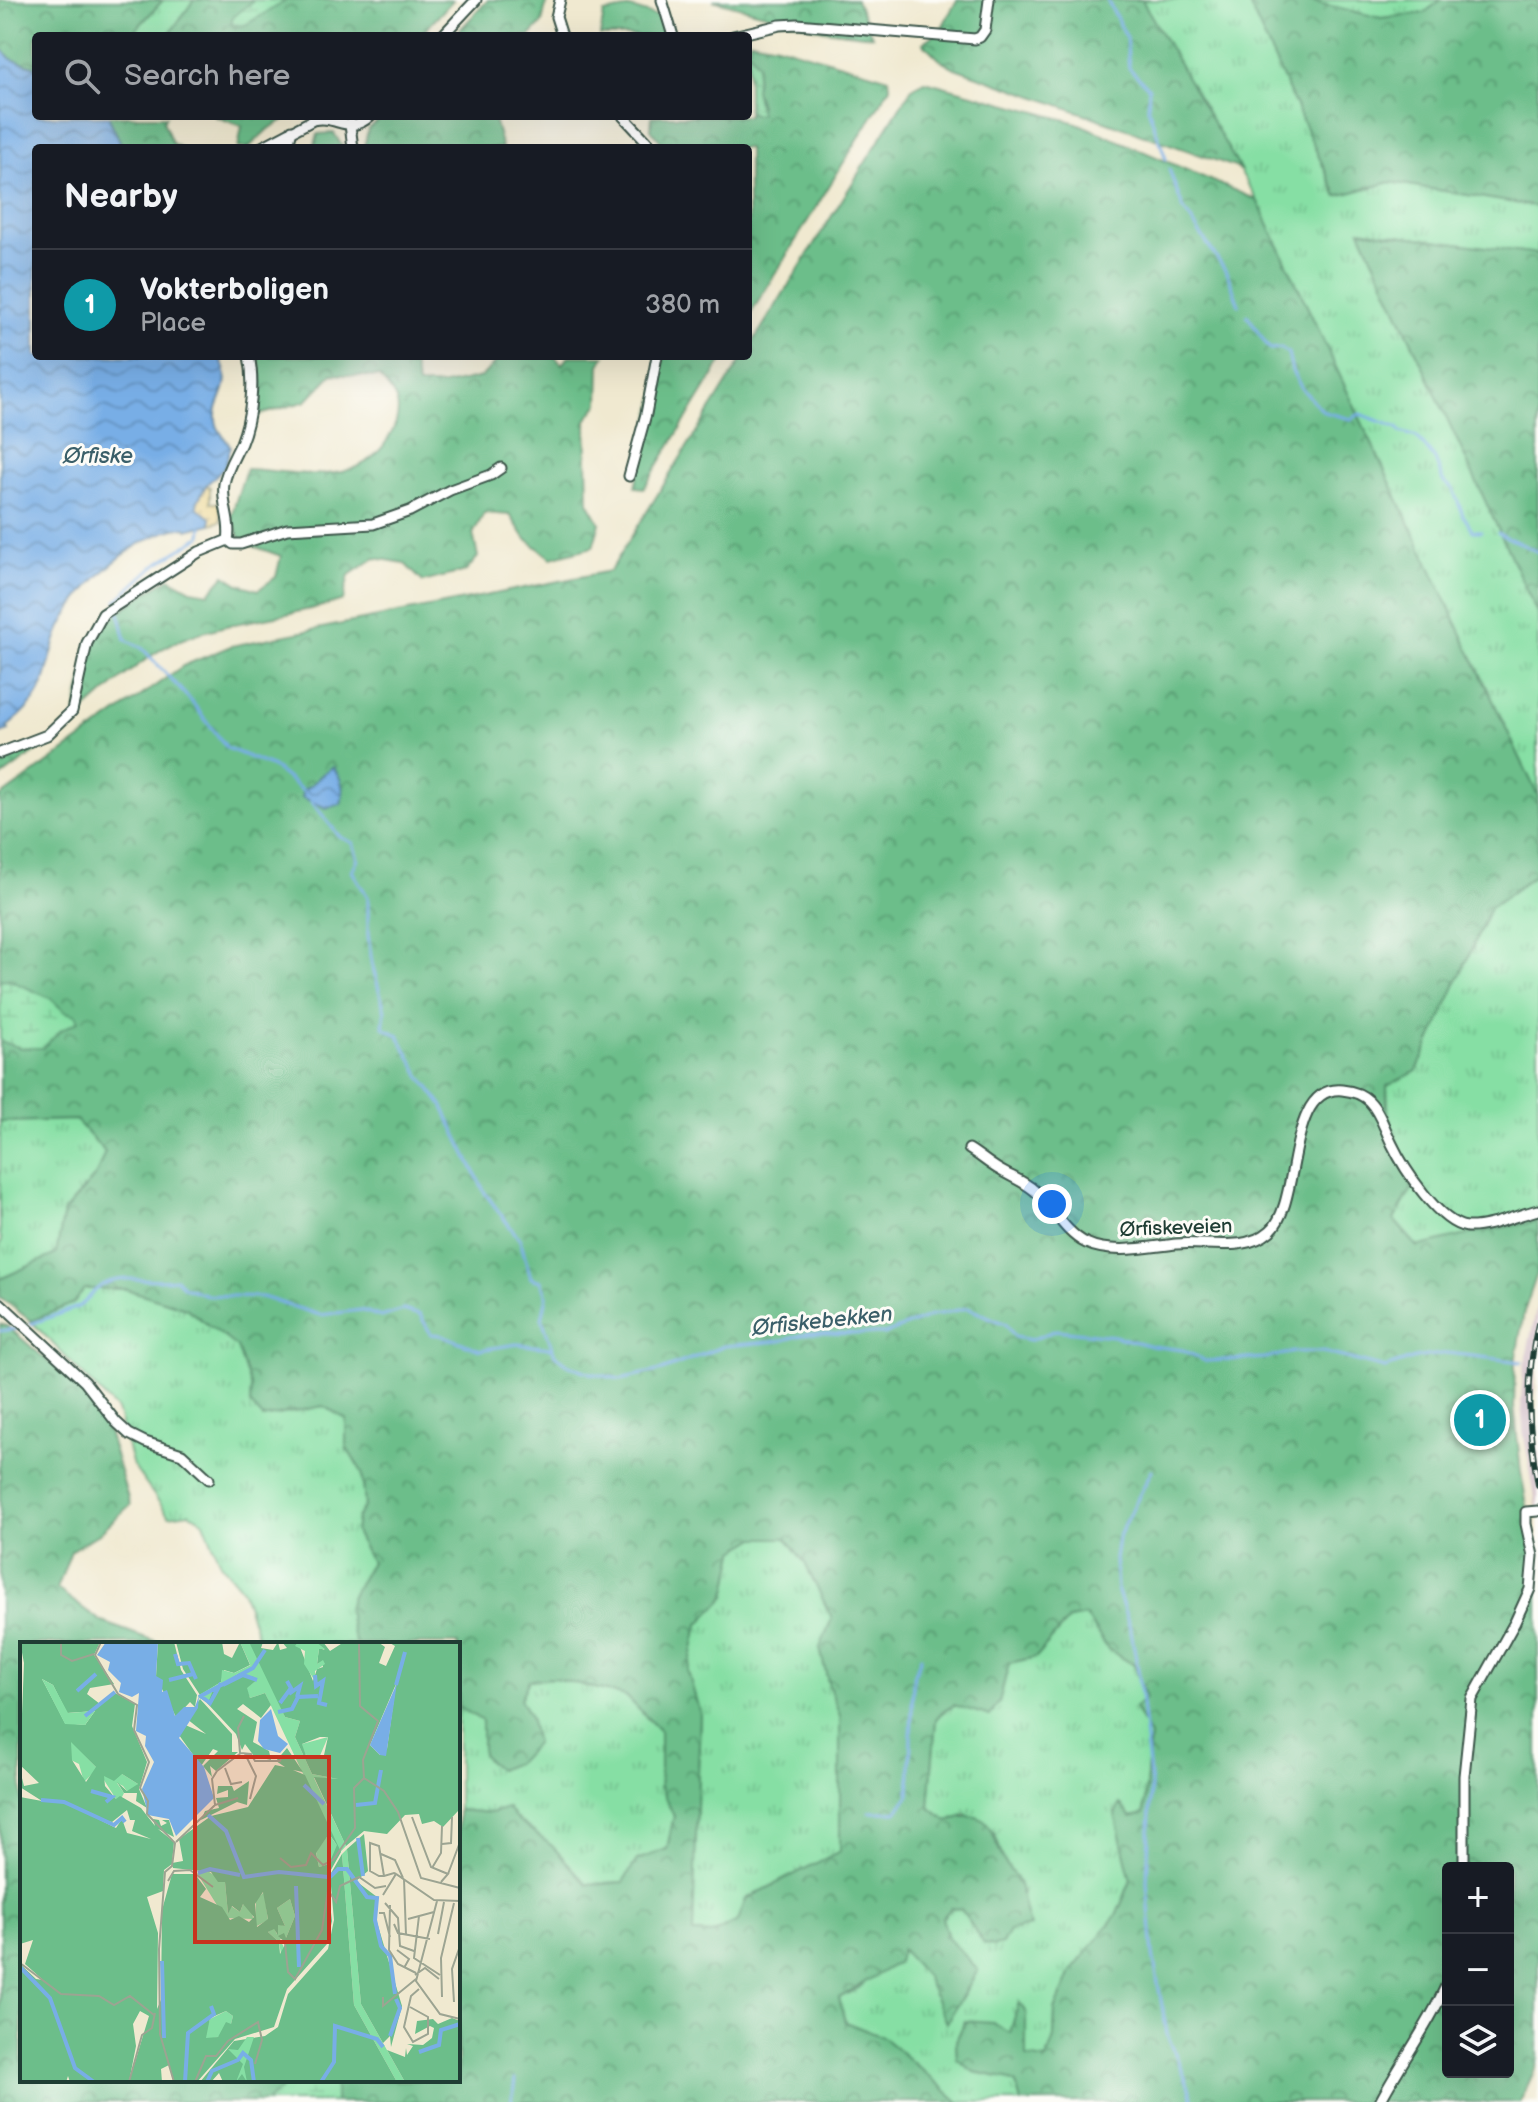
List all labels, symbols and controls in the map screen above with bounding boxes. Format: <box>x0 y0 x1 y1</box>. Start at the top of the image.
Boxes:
search box <box>32 32 752 120</box>
icon: search <box>60 54 104 98</box>
text: Search here <box>124 58 290 94</box>
text: Nearby <box>64 176 178 217</box>
text: Vokterboligen <box>140 272 329 308</box>
text: 1 <box>85 290 95 321</box>
text: 380 m <box>645 290 720 321</box>
text: Place <box>140 308 206 339</box>
water label: Ørfiske <box>62 443 133 470</box>
your location <box>1032 1184 1072 1224</box>
street label: Ørfiskeveien <box>1119 1214 1233 1242</box>
water label: Ørfiskebekken <box>749 1301 894 1342</box>
pin: 1 <box>1454 1390 1506 1450</box>
inset map <box>20 1642 460 2082</box>
map controls <box>1442 1862 1514 2078</box>
button: + <box>1442 1862 1514 1934</box>
button: − <box>1442 1934 1514 2006</box>
button: layers <box>1442 2006 1514 2078</box>

